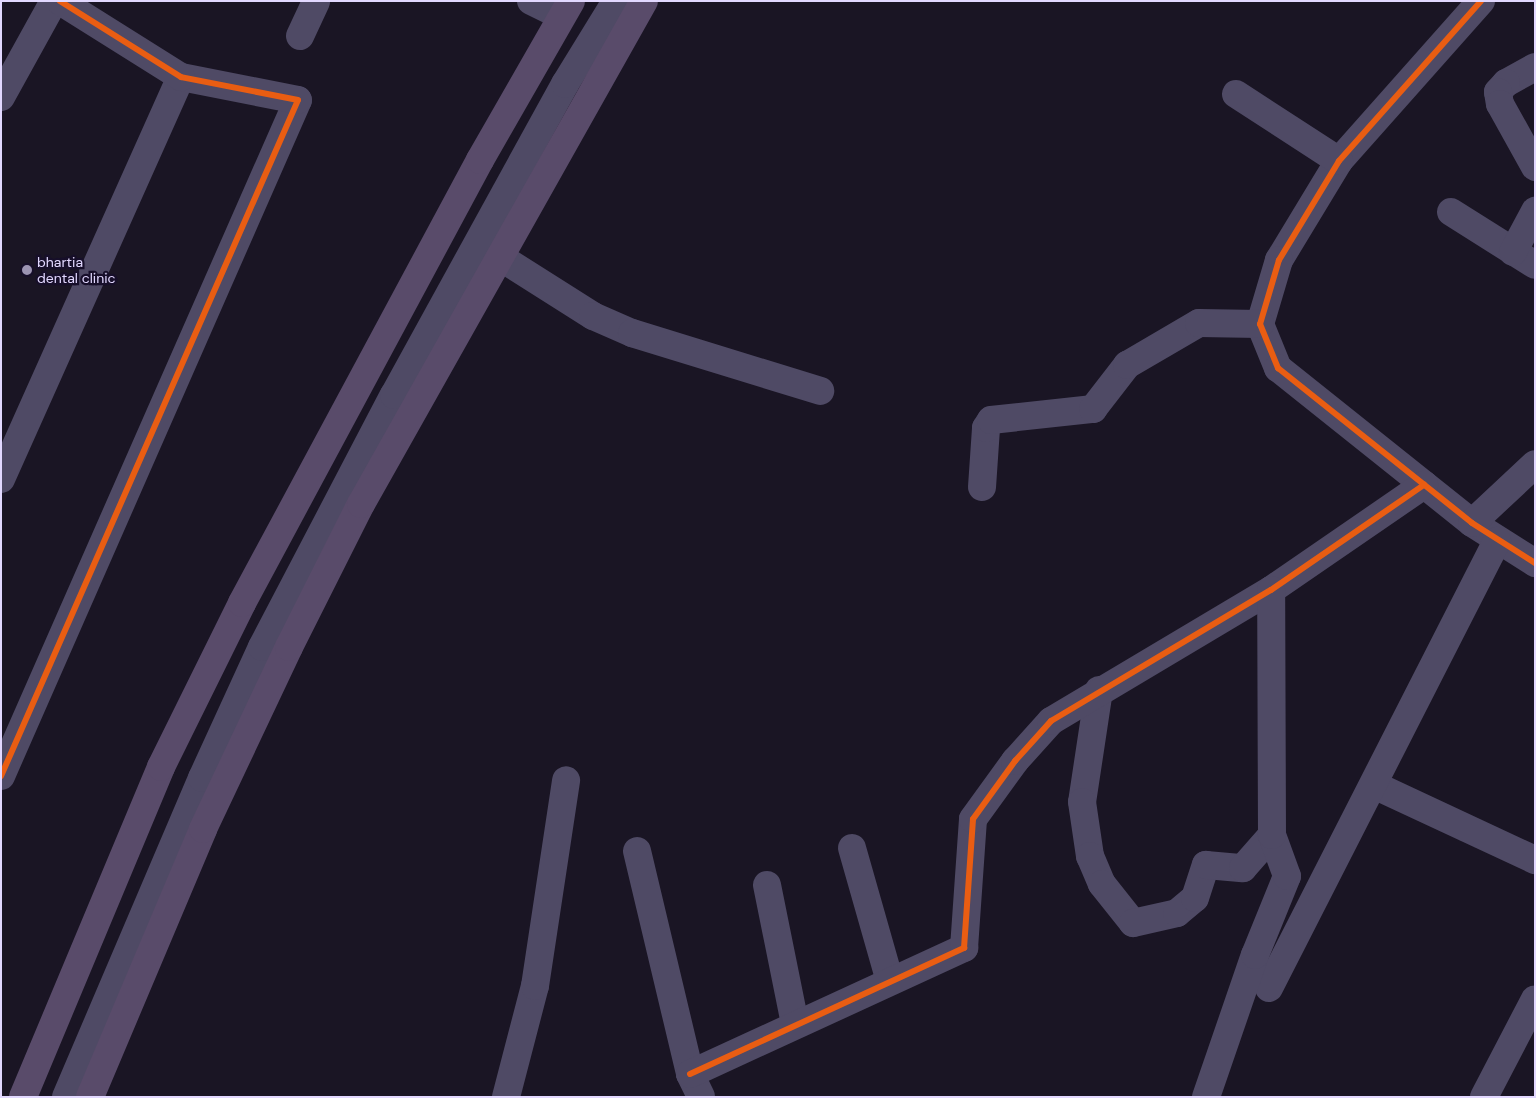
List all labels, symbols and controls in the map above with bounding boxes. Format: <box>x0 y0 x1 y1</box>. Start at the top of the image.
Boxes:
place label: bhartia dental clinic <box>37 254 116 286</box>
marker: bhartia dental clinic <box>21 264 33 276</box>

